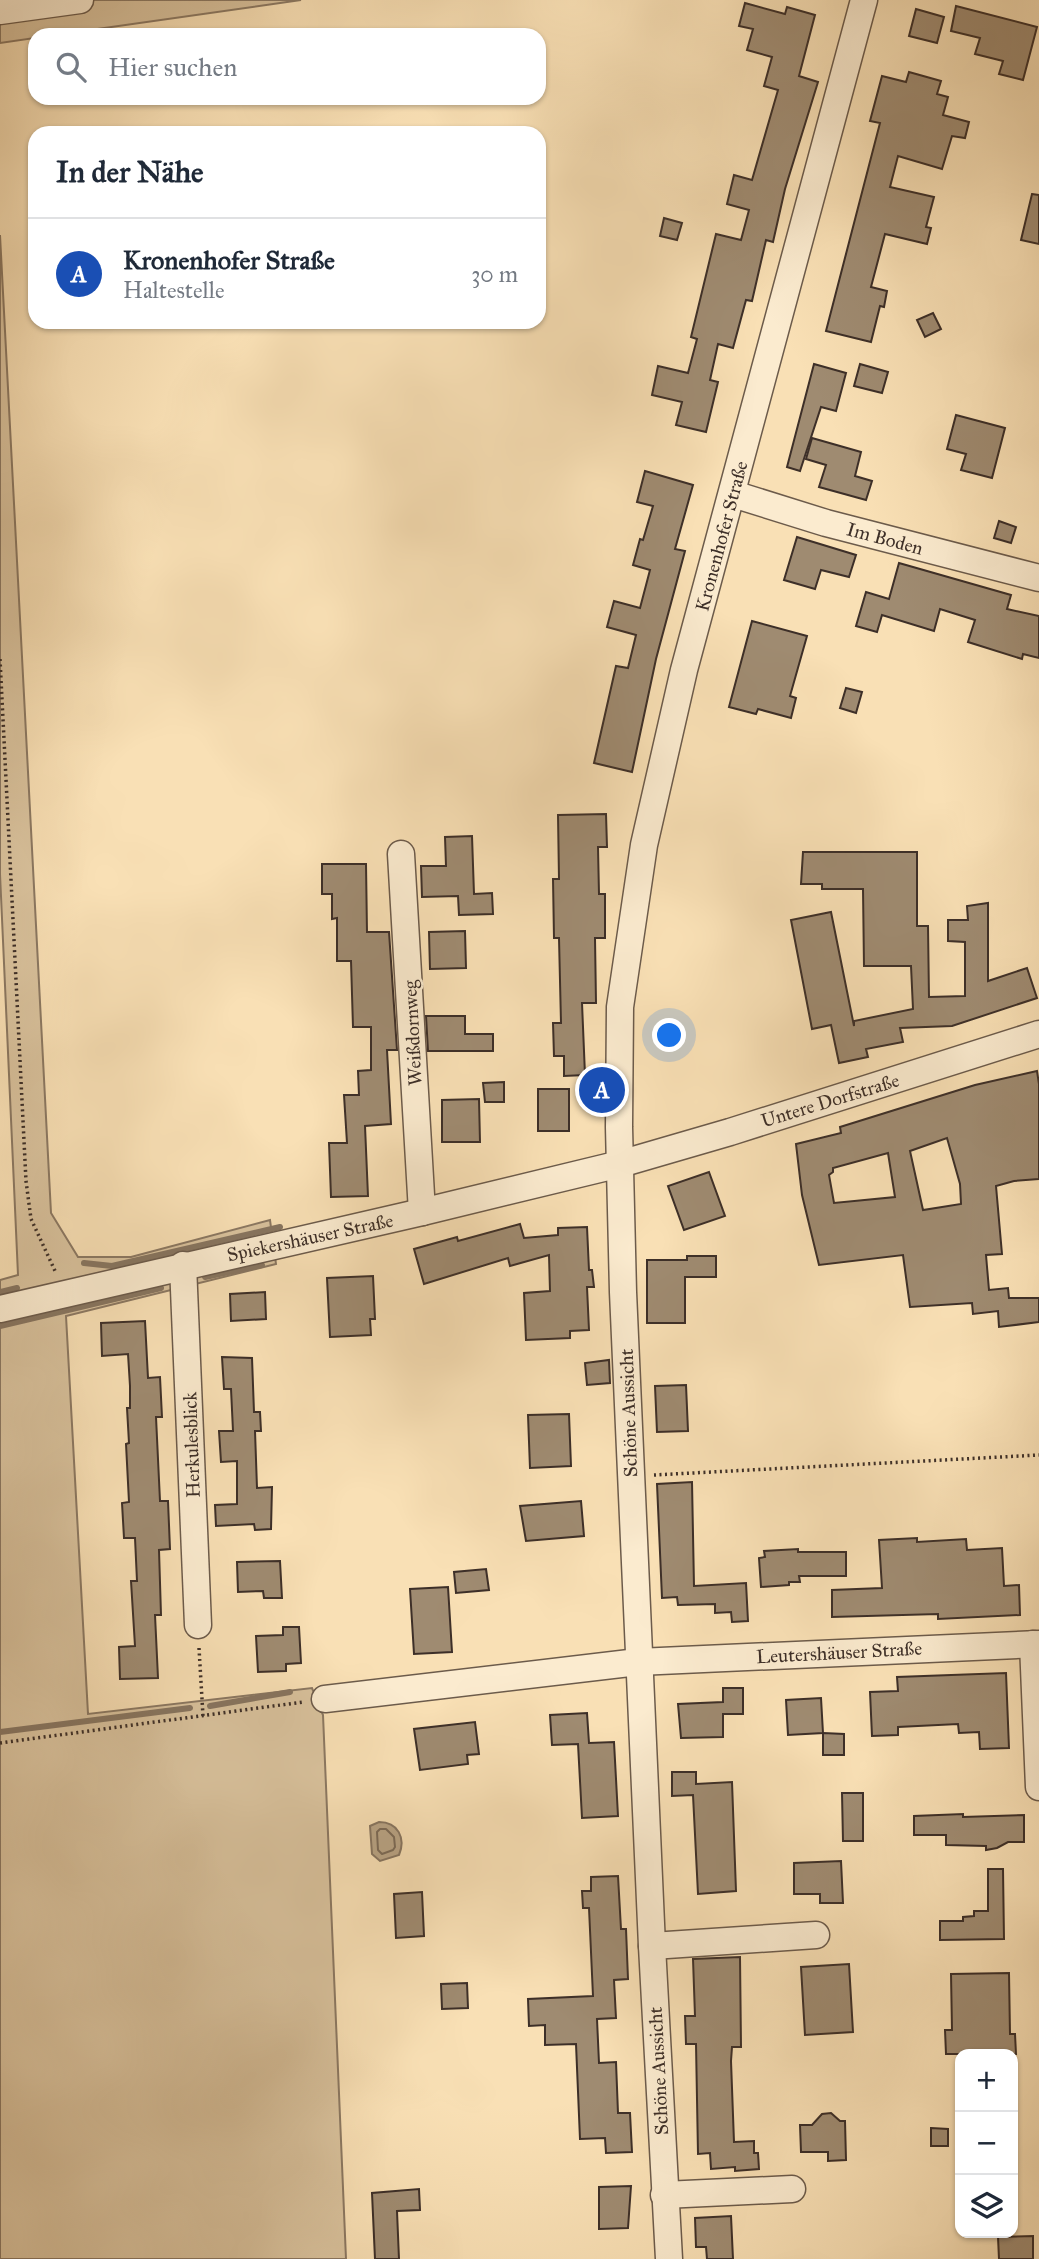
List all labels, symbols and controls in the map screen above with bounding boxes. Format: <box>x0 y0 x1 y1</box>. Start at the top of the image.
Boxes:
search box <box>28 28 546 105</box>
icon: search <box>52 48 90 86</box>
text: Hier suchen <box>108 51 237 83</box>
text: In der Nähe <box>56 154 204 190</box>
text: Kronenhofer Straße <box>123 244 335 276</box>
text: A <box>71 260 87 288</box>
text: 30 m <box>471 260 518 288</box>
text: Haltestelle <box>123 276 225 304</box>
street label: Kronenhofer Straße <box>690 458 753 614</box>
street label: Im Boden <box>844 517 926 560</box>
street label: Weißdornweg <box>398 979 428 1086</box>
your location <box>652 1018 686 1052</box>
pin: A <box>579 1064 625 1116</box>
street label: Untere Dorfstraße <box>758 1069 902 1132</box>
street label: Spiekershäuser Straße <box>225 1209 395 1266</box>
street label: Schöne Aussicht <box>615 1348 642 1478</box>
street label: Herkulesblick <box>178 1391 205 1498</box>
street label: Leutershäuser Straße <box>755 1637 923 1668</box>
street label: Schöne Aussicht <box>644 2006 673 2136</box>
map controls <box>955 2049 1018 2238</box>
button: + <box>955 2049 1018 2112</box>
button: − <box>955 2112 1018 2175</box>
button: layers <box>955 2175 1018 2238</box>

